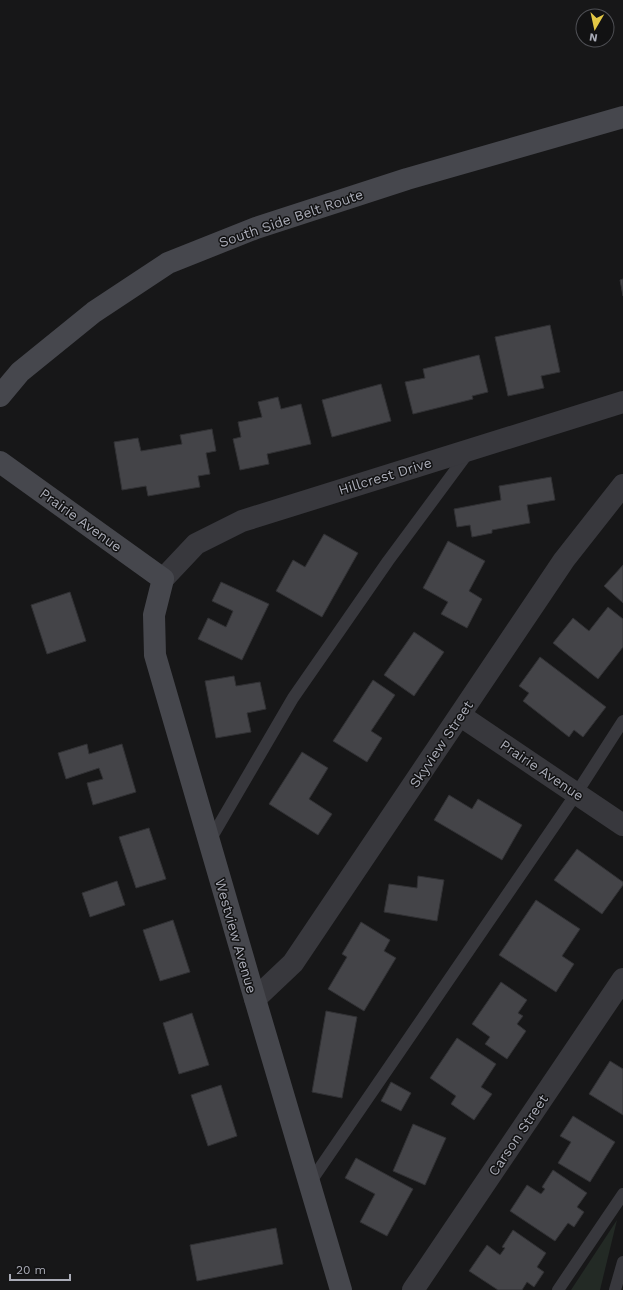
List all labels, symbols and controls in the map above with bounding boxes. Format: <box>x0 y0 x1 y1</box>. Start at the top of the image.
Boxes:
north arrow <box>575 8 615 48</box>
text: N <box>588 30 599 44</box>
street label: South Side Belt Route <box>217 186 365 250</box>
street label: Hillcrest Drive <box>336 454 434 498</box>
street label: Prairie Avenue <box>37 485 125 555</box>
street label: Skyview Street <box>406 697 476 790</box>
street label: Prairie Avenue <box>497 736 587 804</box>
street label: Westview Avenue <box>212 877 260 995</box>
street label: Carson Street <box>485 1091 551 1179</box>
scale bar <box>10 1256 70 1282</box>
text: 20 m <box>16 1263 46 1277</box>

